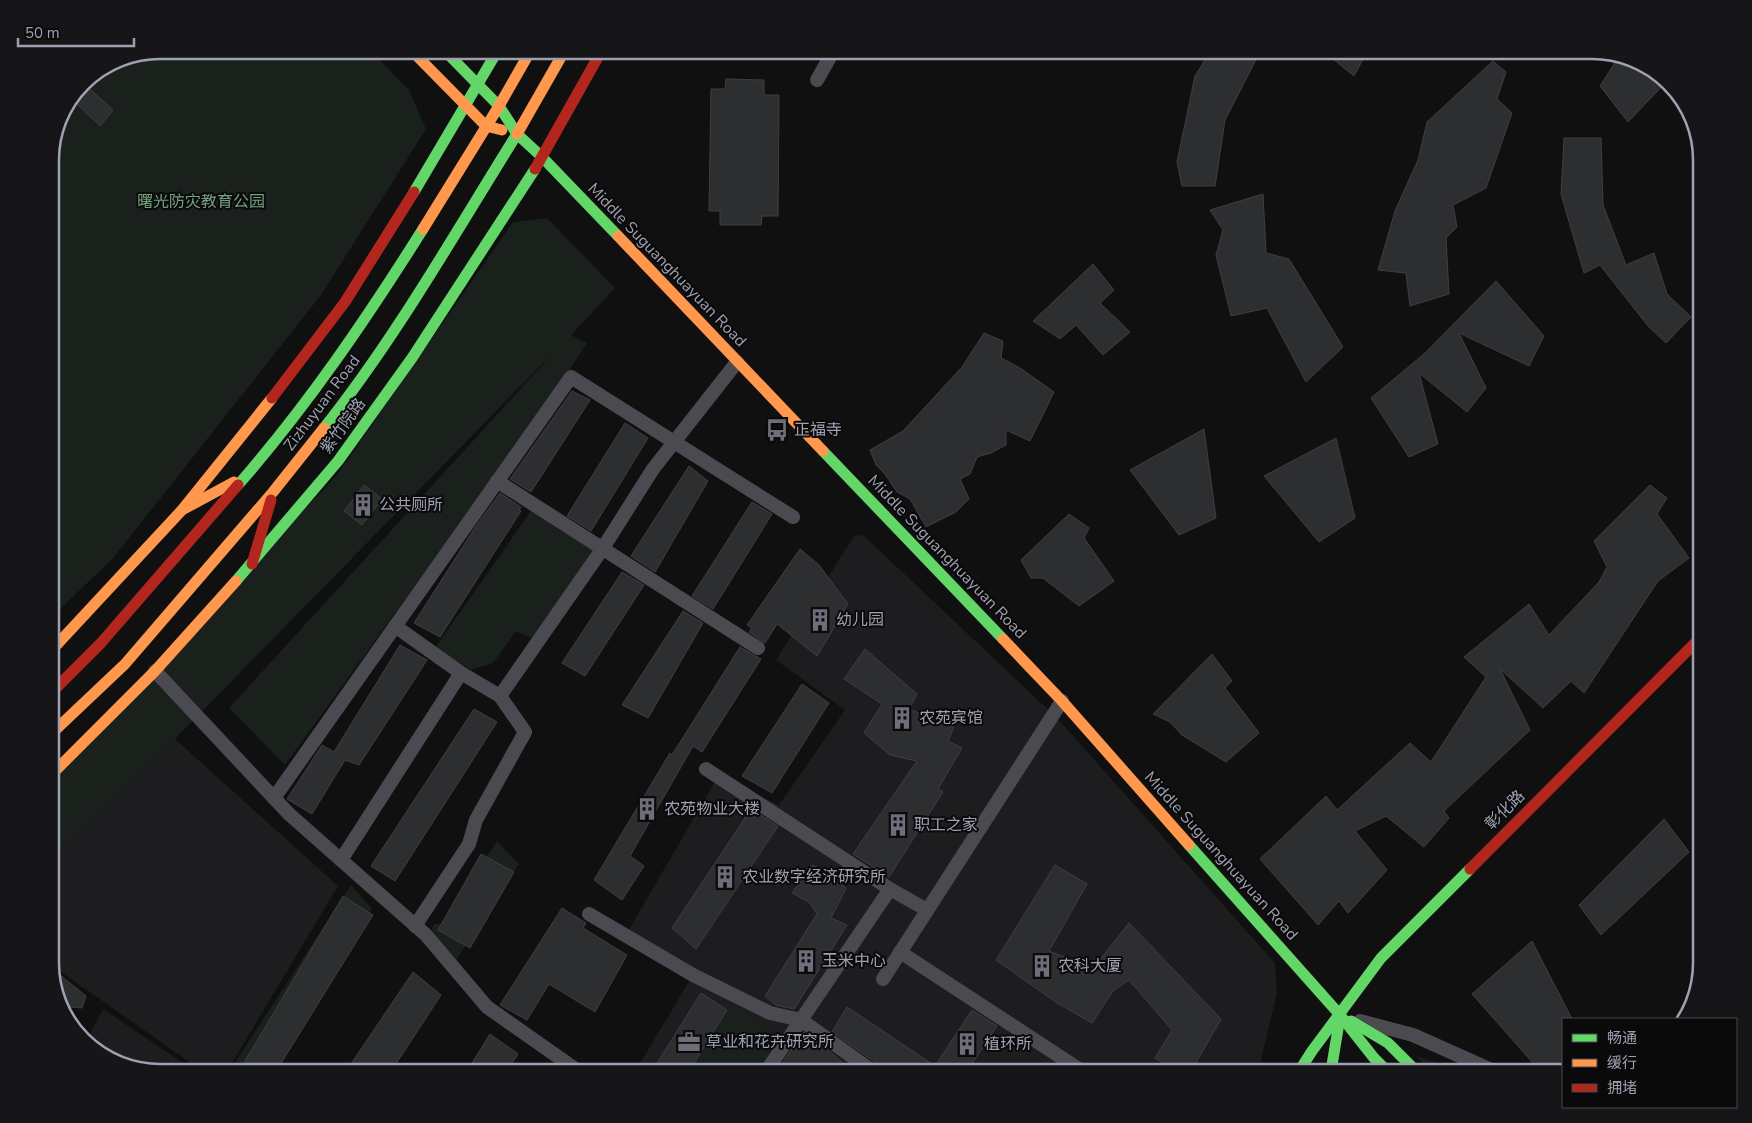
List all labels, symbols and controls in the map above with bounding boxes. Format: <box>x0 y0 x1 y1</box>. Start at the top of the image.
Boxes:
scale bar <box>18 15 134 47</box>
text: 50 m <box>25 23 60 43</box>
street label: Middle Suguanghuayuan Road <box>583 178 751 352</box>
park label: 曙光防灾教育公园 <box>137 191 265 213</box>
street label: Zizhuyuan Road <box>279 351 365 455</box>
street label: 紫竹院路 <box>315 394 371 458</box>
bus stop icon: 正福寺 <box>764 417 790 443</box>
place label: 正福寺 <box>794 419 842 441</box>
street label: Middle Suguanghuayuan Road <box>863 470 1031 644</box>
building icon: 公共厕所 <box>350 492 376 518</box>
place label: 公共厕所 <box>379 494 443 516</box>
building icon: 幼儿园 <box>807 607 833 633</box>
place label: 幼儿园 <box>836 609 884 631</box>
building icon: 农苑宾馆 <box>889 705 915 731</box>
place label: 农苑宾馆 <box>919 707 983 729</box>
street label: Middle Suguanghuayuan Road <box>1139 767 1303 945</box>
street label: 彰化路 <box>1480 785 1530 835</box>
building icon: 农苑物业大楼 <box>634 796 660 822</box>
place label: 农苑物业大楼 <box>664 798 760 820</box>
building icon: 职工之家 <box>885 812 911 838</box>
place label: 职工之家 <box>914 814 978 836</box>
building icon: 农业数字经济研究所 <box>712 864 738 890</box>
place label: 农业数字经济研究所 <box>742 866 886 888</box>
building icon: 玉米中心 <box>793 948 819 974</box>
place label: 玉米中心 <box>822 950 886 972</box>
building icon: 农科大厦 <box>1029 953 1055 979</box>
place label: 农科大厦 <box>1058 955 1122 977</box>
legend <box>1562 1018 1737 1108</box>
text: 畅通 <box>1607 1028 1637 1048</box>
office icon: 草业和花卉研究所 <box>676 1029 702 1055</box>
place label: 草业和花卉研究所 <box>706 1031 834 1053</box>
building icon: 植环所 <box>954 1031 980 1057</box>
place label: 植环所 <box>984 1033 1032 1055</box>
text: 缓行 <box>1607 1053 1637 1073</box>
text: 拥堵 <box>1607 1078 1637 1098</box>

